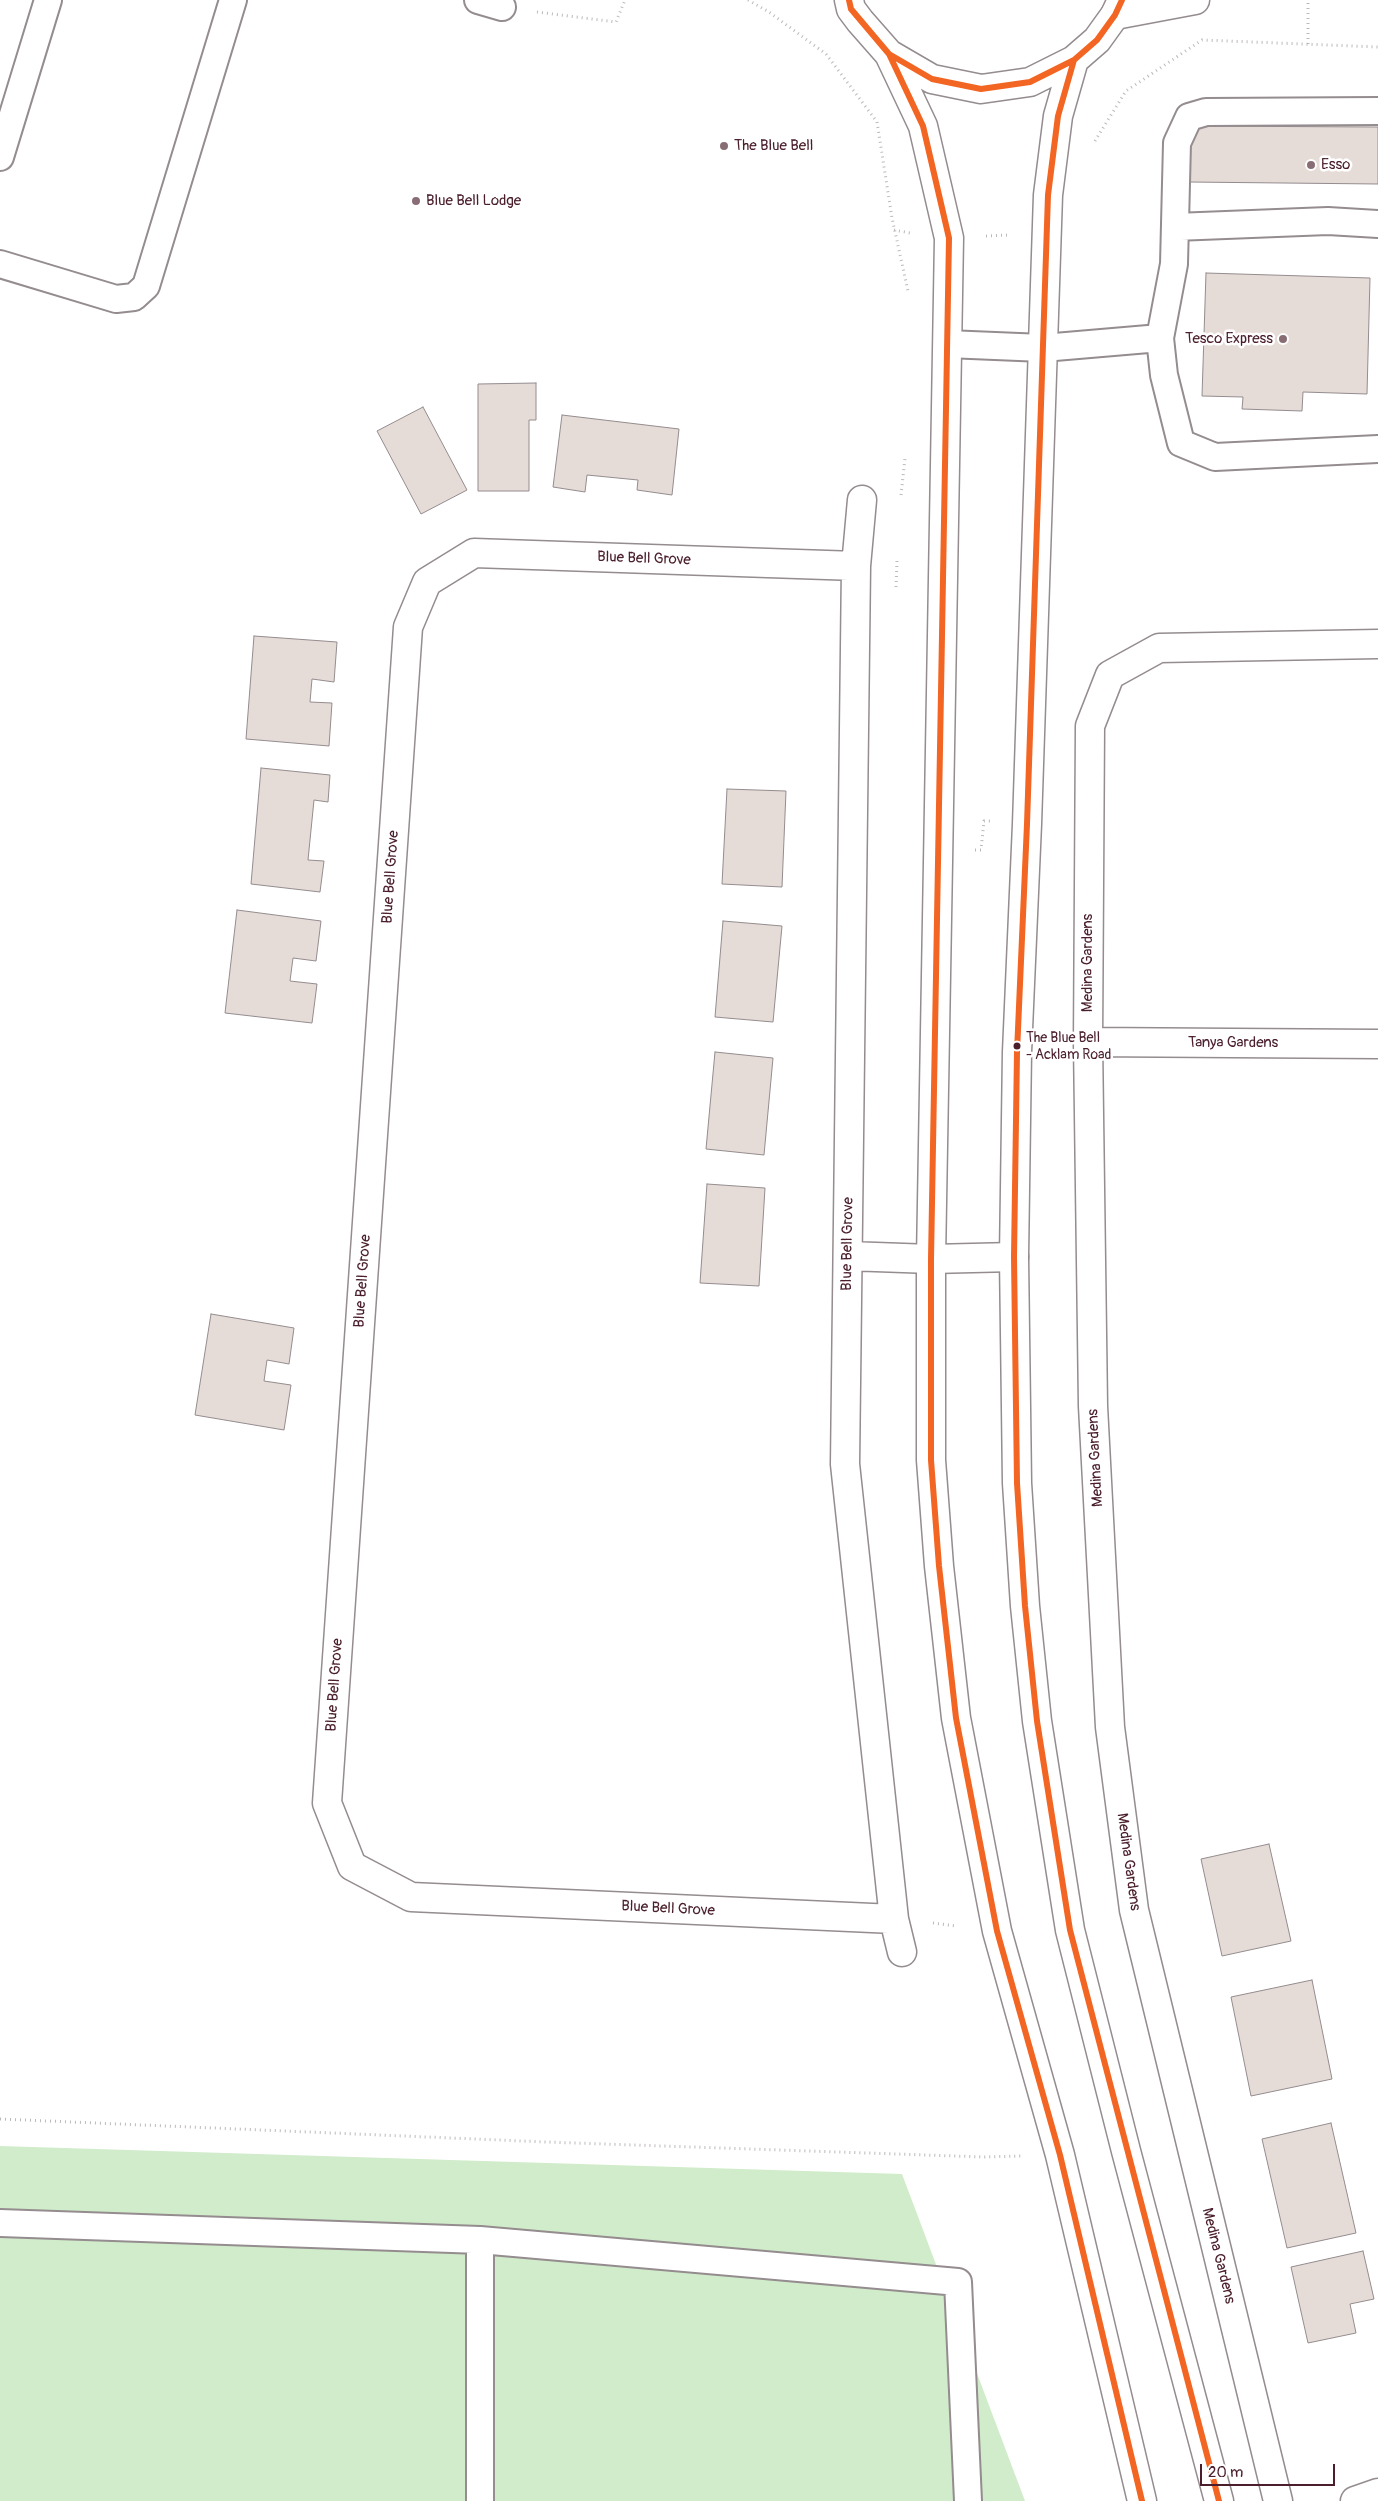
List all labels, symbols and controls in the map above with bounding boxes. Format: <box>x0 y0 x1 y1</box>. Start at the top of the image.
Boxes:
place label: The Blue Bell <box>734 137 813 155</box>
marker: The Blue Bell <box>718 140 730 152</box>
place label: Esso <box>1321 156 1350 174</box>
marker: Esso <box>1305 159 1317 171</box>
place label: Blue Bell Lodge <box>426 192 521 210</box>
marker: Blue Bell Lodge <box>410 195 422 207</box>
place label: Tesco Express <box>1185 330 1273 348</box>
marker: Tesco Express <box>1277 333 1289 345</box>
street label: Blue Bell Grove <box>597 548 691 570</box>
street label: Blue Bell Grove <box>379 830 403 924</box>
street label: Medina Gardens <box>1079 914 1097 1012</box>
place label: The Blue Bell - Acklam Road <box>1026 1030 1111 1062</box>
street label: Tanya Gardens <box>1188 1034 1278 1052</box>
marker: The Blue Bell - Acklam Road <box>1012 1041 1022 1051</box>
street label: Blue Bell Grove <box>838 1197 858 1291</box>
street label: Blue Bell Grove <box>351 1234 375 1328</box>
street label: Medina Gardens <box>1084 1408 1108 1508</box>
street label: Blue Bell Grove <box>323 1638 347 1732</box>
street label: Medina Gardens <box>1112 1812 1144 1912</box>
street label: Blue Bell Grove <box>621 1898 715 1920</box>
street label: Medina Gardens <box>1197 2206 1239 2306</box>
scale bar <box>1203 2454 1338 2486</box>
text: 20 m <box>1208 2463 1243 2482</box>

